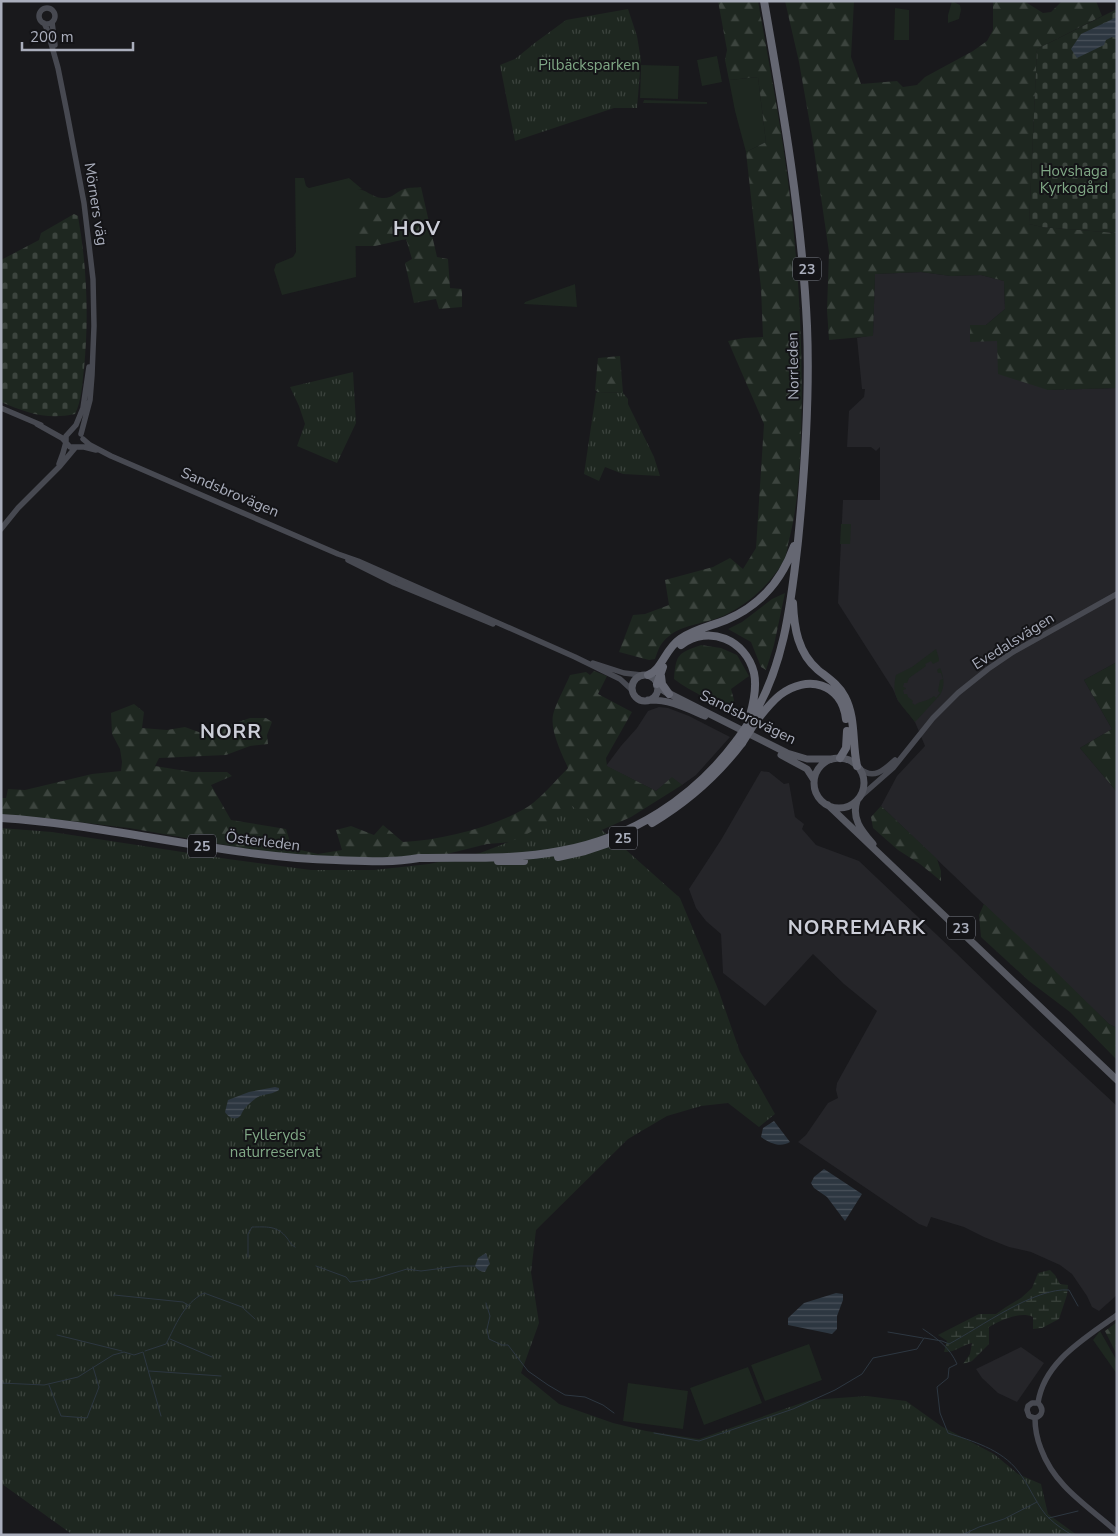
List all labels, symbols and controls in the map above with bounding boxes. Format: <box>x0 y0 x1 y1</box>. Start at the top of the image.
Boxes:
scale bar <box>22 20 134 52</box>
text: 200 m <box>30 27 74 47</box>
park label: Pilbäcksparken <box>538 55 640 75</box>
street label: Mörners väg <box>80 161 112 247</box>
park label: Hovshaga Kyrkogård <box>1040 161 1108 198</box>
district label: HOV <box>393 215 441 242</box>
road number: 23 <box>793 258 821 280</box>
street label: Norrleden <box>782 332 804 400</box>
street label: Sandsbrovägen <box>178 462 282 522</box>
street label: Evedalsvägen <box>968 608 1058 674</box>
street label: Sandsbrovägen <box>697 685 799 749</box>
district label: NORR <box>200 718 262 745</box>
road number: 25 <box>609 826 637 850</box>
street label: Österleden <box>225 827 301 855</box>
road number: 25 <box>188 834 216 858</box>
district label: NORREMARK <box>788 914 926 941</box>
road number: 23 <box>947 916 975 940</box>
park label: Fylleryds naturreservat <box>230 1125 321 1162</box>

